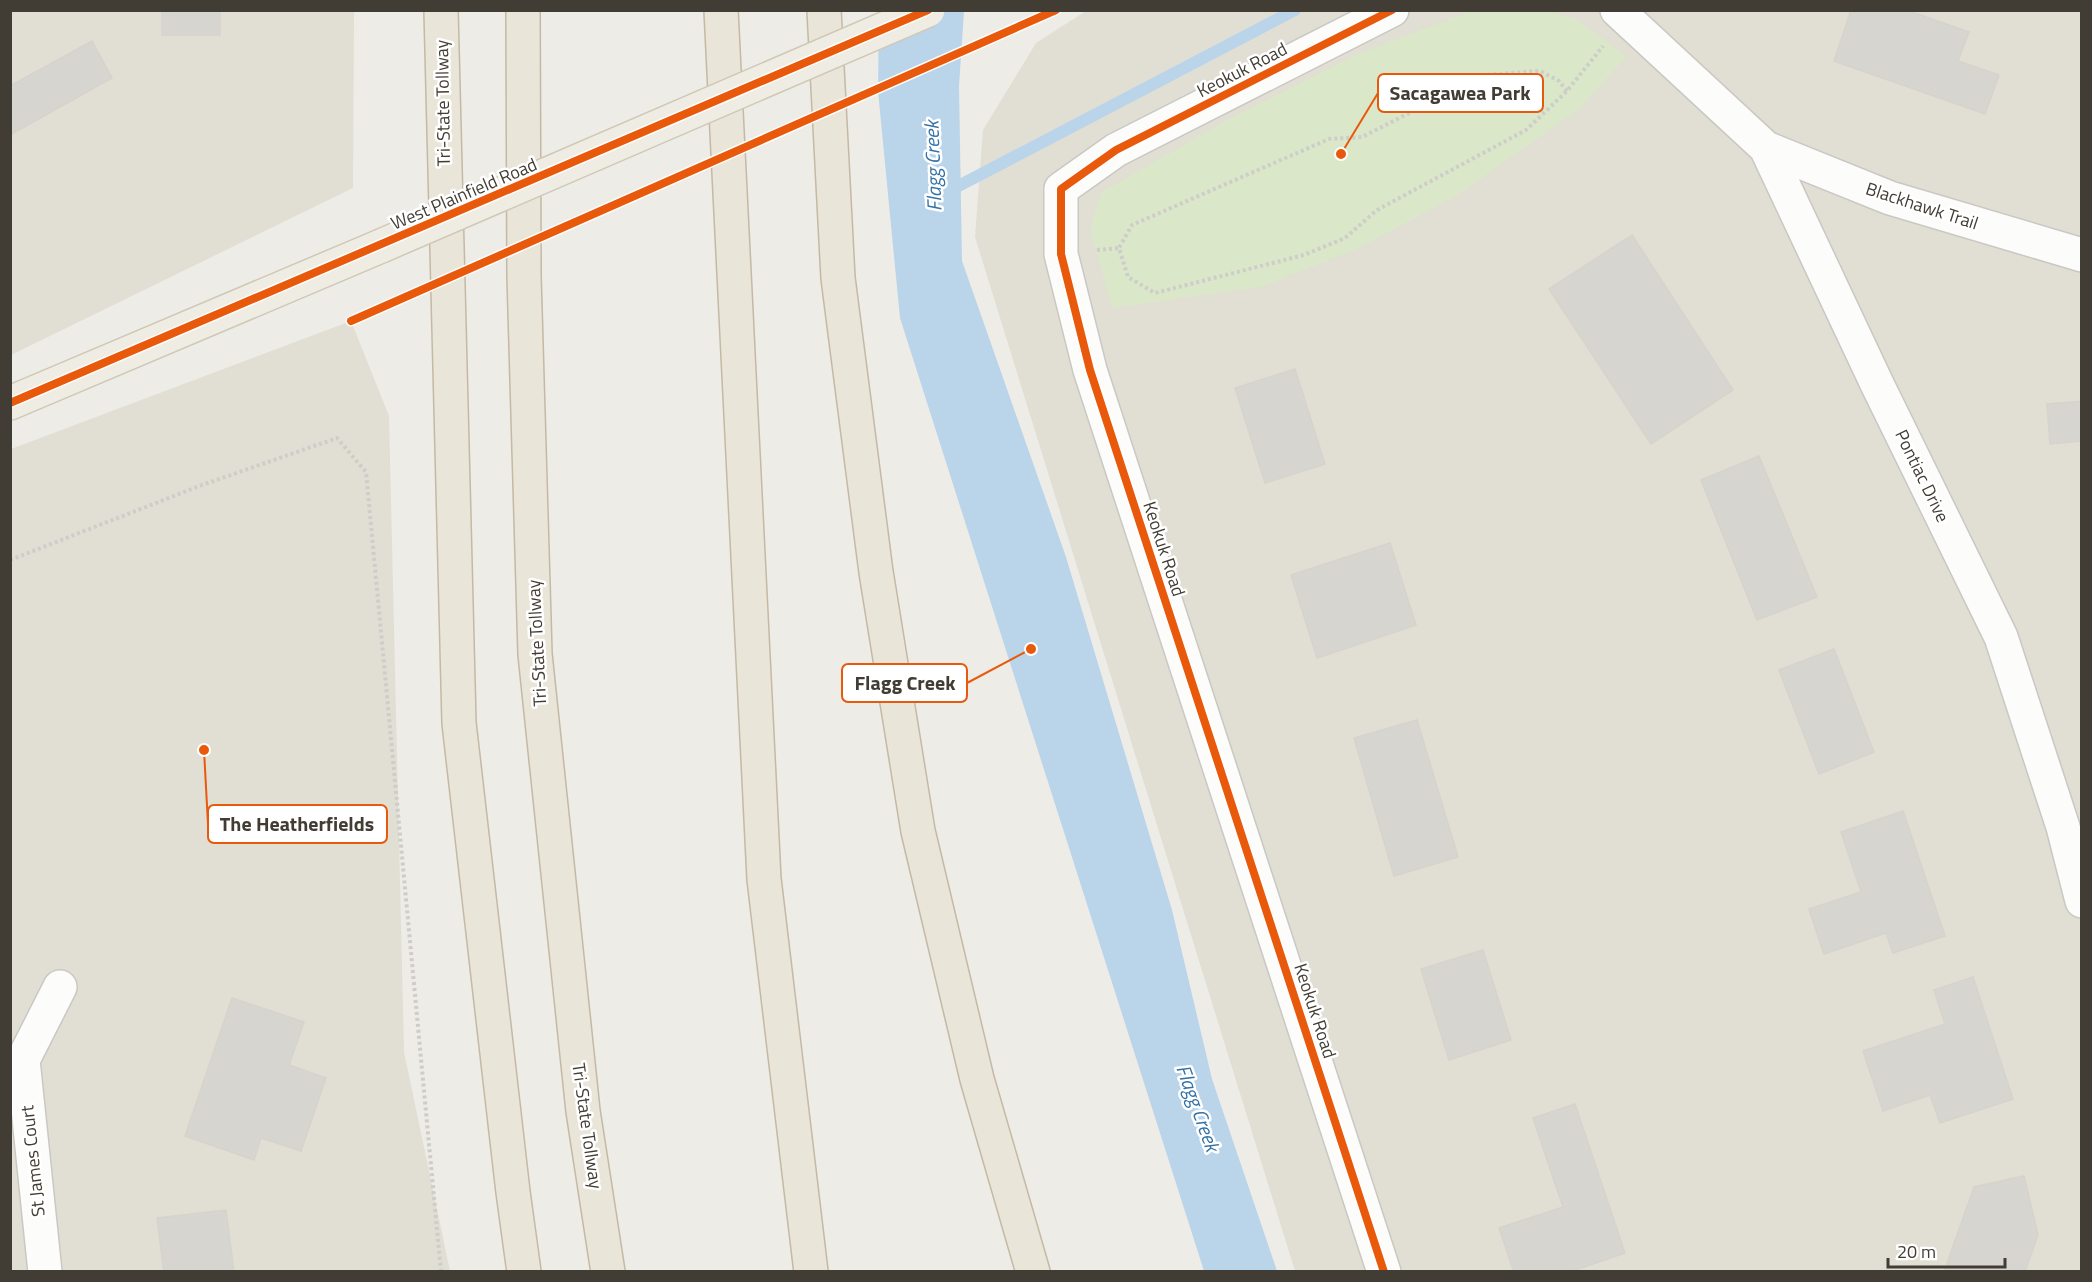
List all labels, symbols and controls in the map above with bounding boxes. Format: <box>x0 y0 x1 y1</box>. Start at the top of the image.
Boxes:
street label: Keokuk Road <box>1192 35 1292 104</box>
street label: Tri-State Tollway <box>428 39 457 167</box>
callout: Sacagawea Park <box>1378 74 1543 112</box>
text: Sacagawea Park <box>1390 77 1531 108</box>
water label: Flagg Creek <box>915 118 950 212</box>
street label: West Plainfield Road <box>387 151 541 237</box>
street label: Blackhawk Trail <box>1862 175 1982 236</box>
street label: Pontiac Drive <box>1888 425 1957 527</box>
street label: Keokuk Road <box>1136 498 1193 600</box>
street label: Tri-State Tollway <box>520 579 553 707</box>
callout: Flagg Creek <box>842 664 967 702</box>
text: Flagg Creek <box>855 667 956 698</box>
callout: The Heatherfields <box>208 805 387 843</box>
text: The Heatherfields <box>220 808 374 839</box>
street label: Keokuk Road <box>1287 960 1344 1062</box>
water label: Flagg Creek <box>1168 1060 1229 1158</box>
street label: Tri-State Tollway <box>565 1061 610 1191</box>
street label: St James Court <box>13 1103 52 1218</box>
scale bar <box>1888 1231 2005 1269</box>
text: 20 m <box>1897 1238 1936 1265</box>

